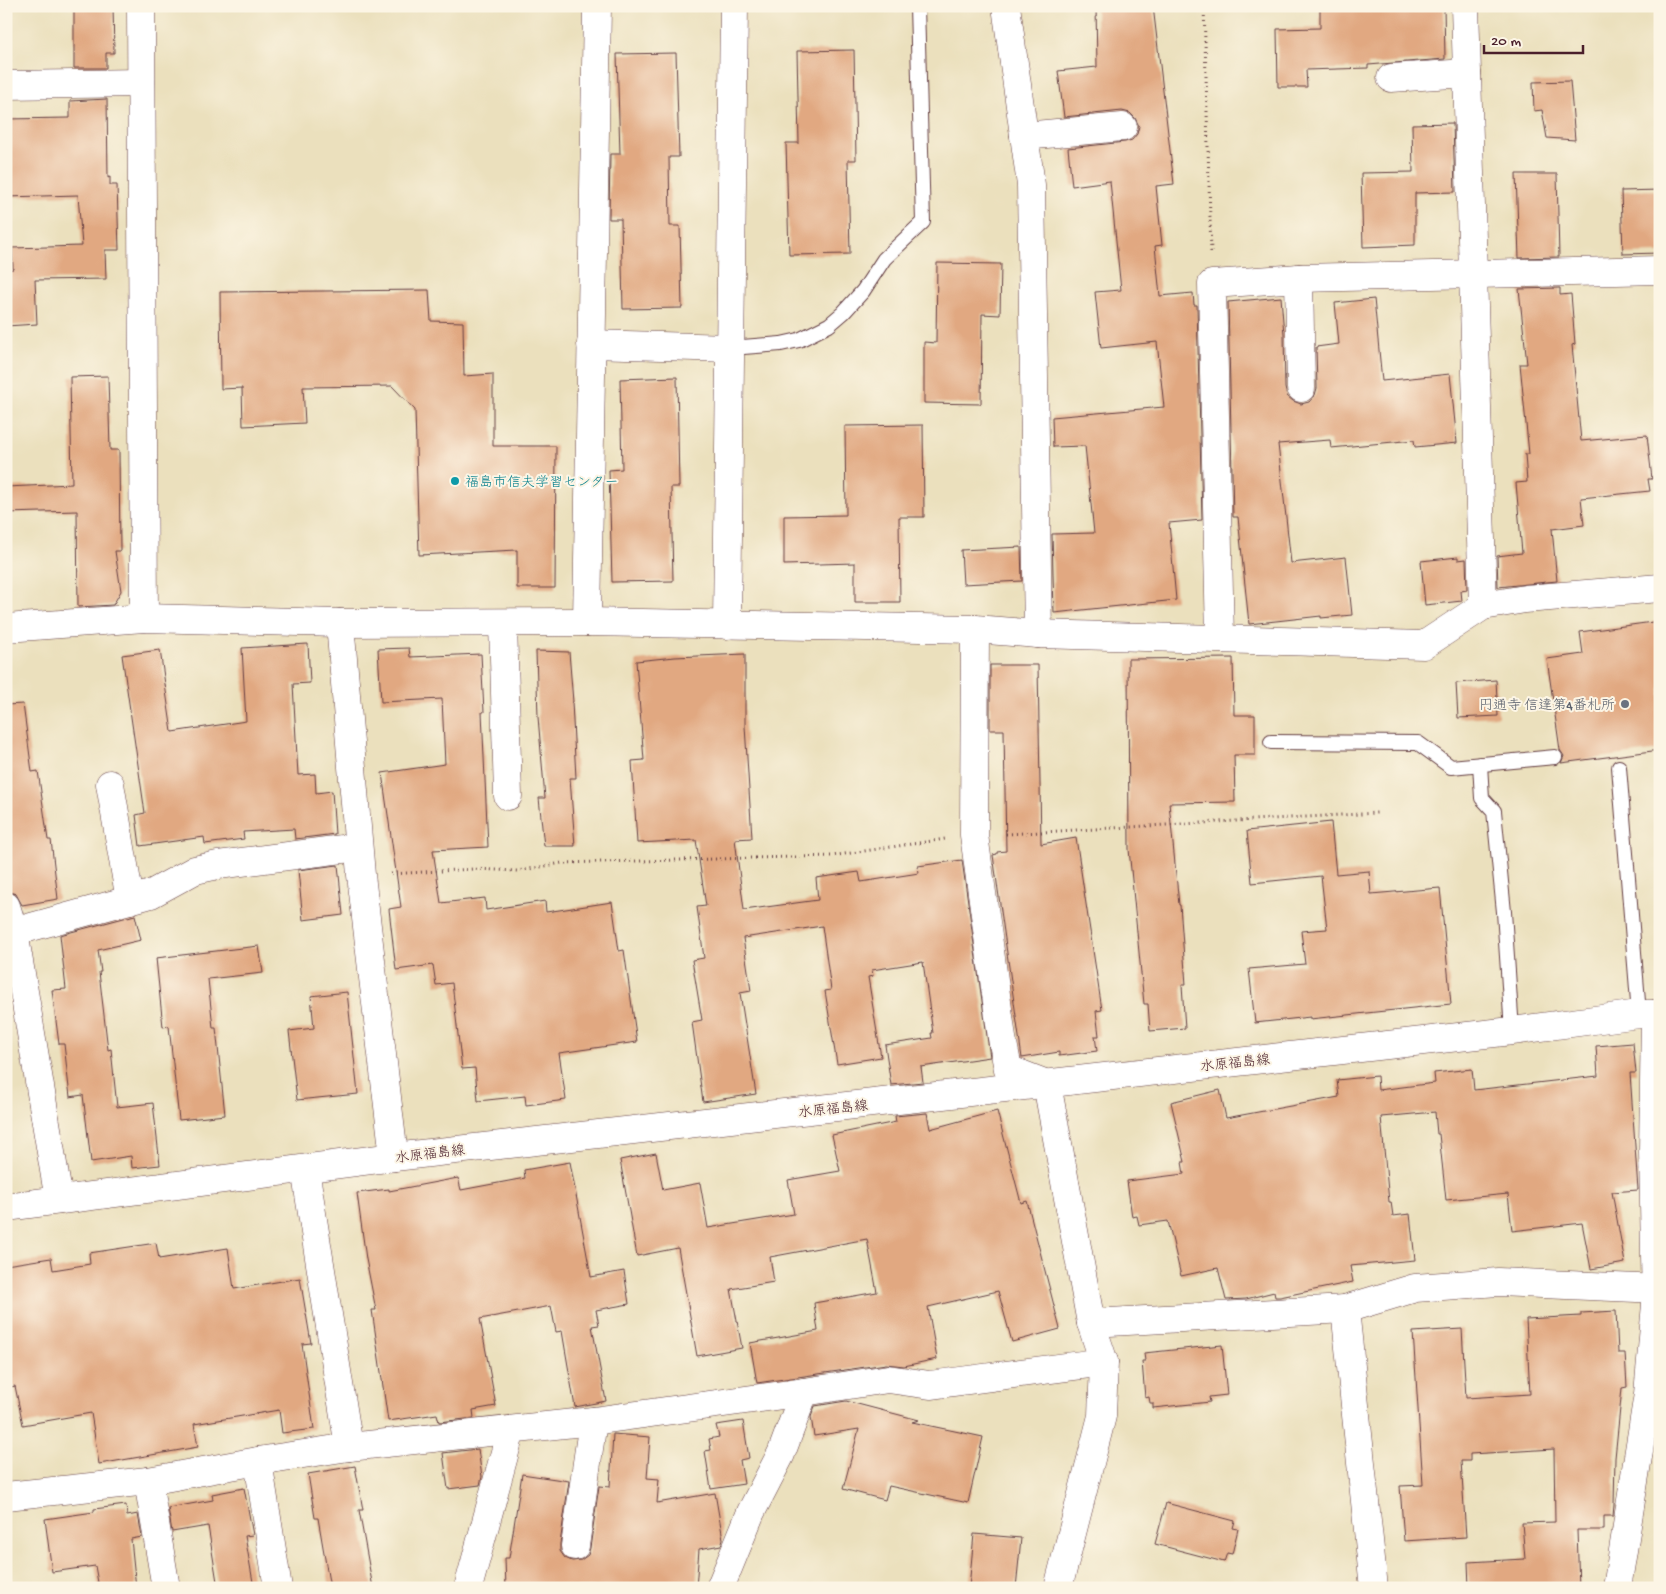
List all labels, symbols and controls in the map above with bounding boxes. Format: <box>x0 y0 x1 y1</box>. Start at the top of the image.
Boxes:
scale bar <box>1484 22 1582 54</box>
text: 20 m <box>1491 33 1521 51</box>
marker: 福島市信夫学習センター <box>449 475 461 487</box>
place label: 福島市信夫学習センター <box>465 475 618 492</box>
place label: 円通寺 信達第4番札所 <box>1479 698 1615 715</box>
marker: 円通寺 信達第4番札所 <box>1619 698 1631 710</box>
street label: 水原福島線 <box>1200 1052 1271 1077</box>
street label: 水原福島線 <box>798 1098 869 1123</box>
street label: 水原福島線 <box>395 1143 466 1168</box>

